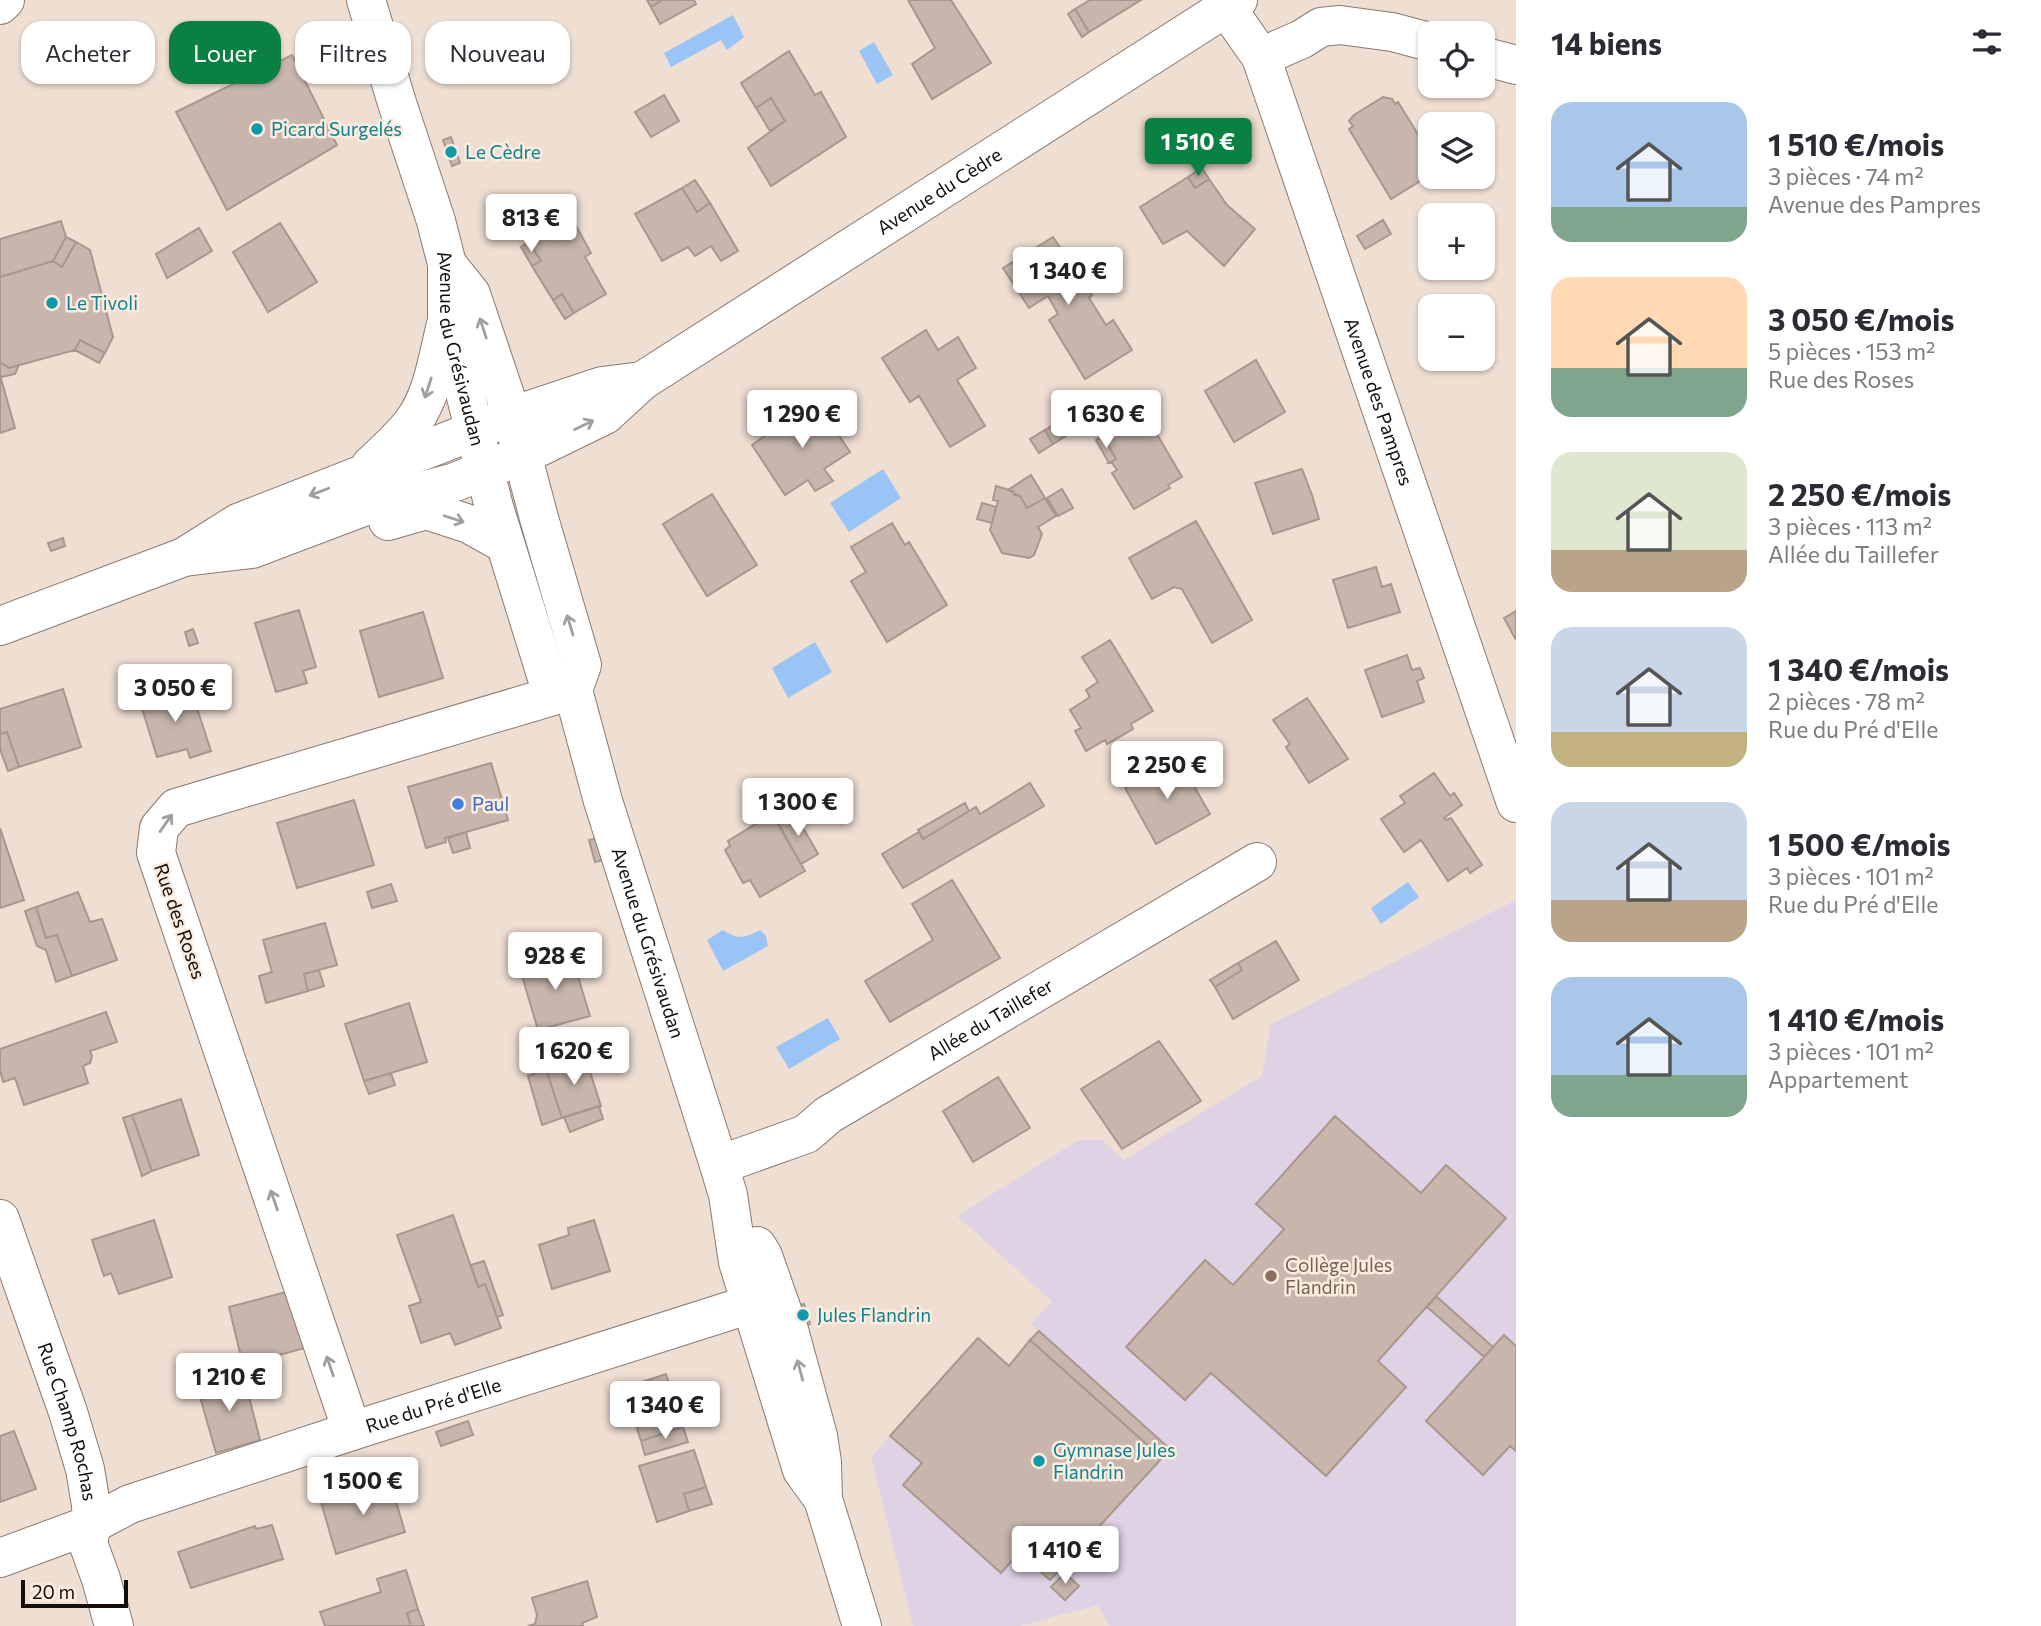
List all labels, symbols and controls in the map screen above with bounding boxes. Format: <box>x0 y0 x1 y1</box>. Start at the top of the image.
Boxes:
chip: Acheter <box>21 21 155 84</box>
chip: Louer <box>169 21 281 84</box>
chip: Filtres <box>295 21 411 84</box>
chip: Nouveau <box>425 21 570 84</box>
map controls <box>1418 21 1495 371</box>
button: locate <box>1418 21 1495 98</box>
icon: filters <box>1968 23 2006 61</box>
text: 14 biens <box>1551 24 1662 61</box>
button: layers <box>1418 112 1495 189</box>
place label: Picard Surgelés <box>271 117 402 140</box>
pin: 1 510 € <box>1133 118 1263 178</box>
marker: Picard Surgelés <box>249 121 265 137</box>
text: 1 510 €/mois <box>1768 125 1944 162</box>
text: 1 510 € <box>1161 127 1235 155</box>
icon: home <box>1607 130 1691 214</box>
place label: Le Cèdre <box>465 140 541 163</box>
street label: Avenue du Cèdre <box>872 142 1006 239</box>
marker: Le Cèdre <box>443 144 459 160</box>
text: 3 pièces · 74 m² <box>1768 162 1924 190</box>
text: Avenue des Pampres <box>1768 190 1981 218</box>
pin: 813 € <box>482 194 580 254</box>
text: 813 € <box>502 203 560 231</box>
button: + <box>1418 203 1495 280</box>
pin: 1 340 € <box>1003 247 1133 307</box>
street label: Avenue du Grésivaudan <box>433 248 490 448</box>
text: 1 340 € <box>1029 256 1107 284</box>
place label: Le Tivoli <box>66 291 138 314</box>
button: − <box>1418 294 1495 371</box>
marker: Le Tivoli <box>44 295 60 311</box>
text: 3 050 €/mois <box>1768 300 1954 337</box>
icon: home <box>1607 305 1691 389</box>
street label: Avenue des Pampres <box>1340 314 1419 488</box>
one-way arrow <box>475 317 488 339</box>
text: 5 pièces · 153 m² <box>1768 337 1935 365</box>
text: Rue des Roses <box>1768 365 1914 393</box>
one-way arrow <box>421 377 434 399</box>
pin: 1 290 € <box>737 391 867 450</box>
pin: 1 630 € <box>1041 391 1171 450</box>
text: 1 290 € <box>763 399 841 427</box>
text: 1 630 € <box>1067 399 1145 427</box>
one-way arrow <box>573 418 594 432</box>
text: 2 250 €/mois <box>1768 475 1951 512</box>
icon: home <box>1607 480 1691 564</box>
one-way arrow <box>309 486 331 499</box>
text: 3 pièces · 113 m² <box>1768 512 1932 540</box>
one-way arrow <box>443 514 465 526</box>
text: Allée du Taillefer <box>1768 540 1939 568</box>
one-way arrow <box>563 614 576 636</box>
text: 1 340 €/mois <box>1768 650 1949 687</box>
icon: home <box>1607 655 1691 739</box>
pin: 3 050 € <box>110 664 240 724</box>
text: 3 050 € <box>134 673 216 701</box>
text: 2 pièces · 78 m² <box>1768 687 1925 715</box>
text: Rue du Pré d'Elle <box>1768 715 1938 743</box>
pin: 2 250 € <box>1102 742 1232 801</box>
text: 2 250 € <box>1127 750 1207 778</box>
pin: 1 300 € <box>733 778 863 838</box>
text: 1 300 € <box>758 787 838 815</box>
place label: Paul <box>472 792 509 815</box>
marker: Paul <box>450 796 466 812</box>
one-way arrow <box>158 814 173 833</box>
text: 1 500 €/mois <box>1768 825 1951 862</box>
icon: home <box>1607 830 1691 914</box>
street label: Avenue du Grésivaudan <box>607 844 690 1041</box>
street label: Rue des Roses <box>150 860 211 982</box>
text: 3 pièces · 101 m² <box>1768 862 1934 890</box>
text: Rue du Pré d'Elle <box>1768 890 1938 918</box>
pin: 928 € <box>506 932 604 992</box>
text: 928 € <box>524 941 586 969</box>
street label: Allée du Taillefer <box>923 973 1057 1065</box>
text: 1 410 €/mois <box>1768 1000 1944 1037</box>
icon: home <box>1607 1005 1691 1089</box>
pin: 1 620 € <box>509 1028 639 1087</box>
text: 1 620 € <box>535 1036 613 1064</box>
text: 3 pièces · 101 m² <box>1768 1037 1934 1065</box>
text: Appartement <box>1768 1065 1909 1093</box>
one-way arrow <box>267 1189 279 1211</box>
place label: Collège Jules Flandrin <box>1285 1253 1392 1298</box>
marker: Collège Jules Flandrin <box>1263 1268 1279 1284</box>
place label: Jules Flandrin <box>817 1303 931 1326</box>
marker: Jules Flandrin <box>795 1307 811 1323</box>
street label: Rue Champ Rochas <box>33 1339 102 1503</box>
pin: 1 210 € <box>164 1354 294 1413</box>
one-way arrow <box>323 1356 335 1378</box>
one-way arrow <box>793 1359 806 1382</box>
text: 1 210 € <box>192 1362 266 1390</box>
street label: Rue du Pré d'Elle <box>363 1372 504 1437</box>
pin: 1 340 € <box>600 1382 730 1441</box>
text: 1 340 € <box>626 1390 704 1418</box>
place label: Gymnase Jules Flandrin <box>1053 1438 1176 1483</box>
marker: Gymnase Jules Flandrin <box>1031 1453 1047 1469</box>
pin: 1 500 € <box>298 1458 428 1517</box>
text: 1 500 € <box>323 1466 403 1494</box>
pin: 1 410 € <box>1000 1526 1130 1586</box>
text: 1 410 € <box>1028 1535 1102 1563</box>
scale bar <box>21 1577 128 1609</box>
text: 20 m <box>32 1580 75 1603</box>

